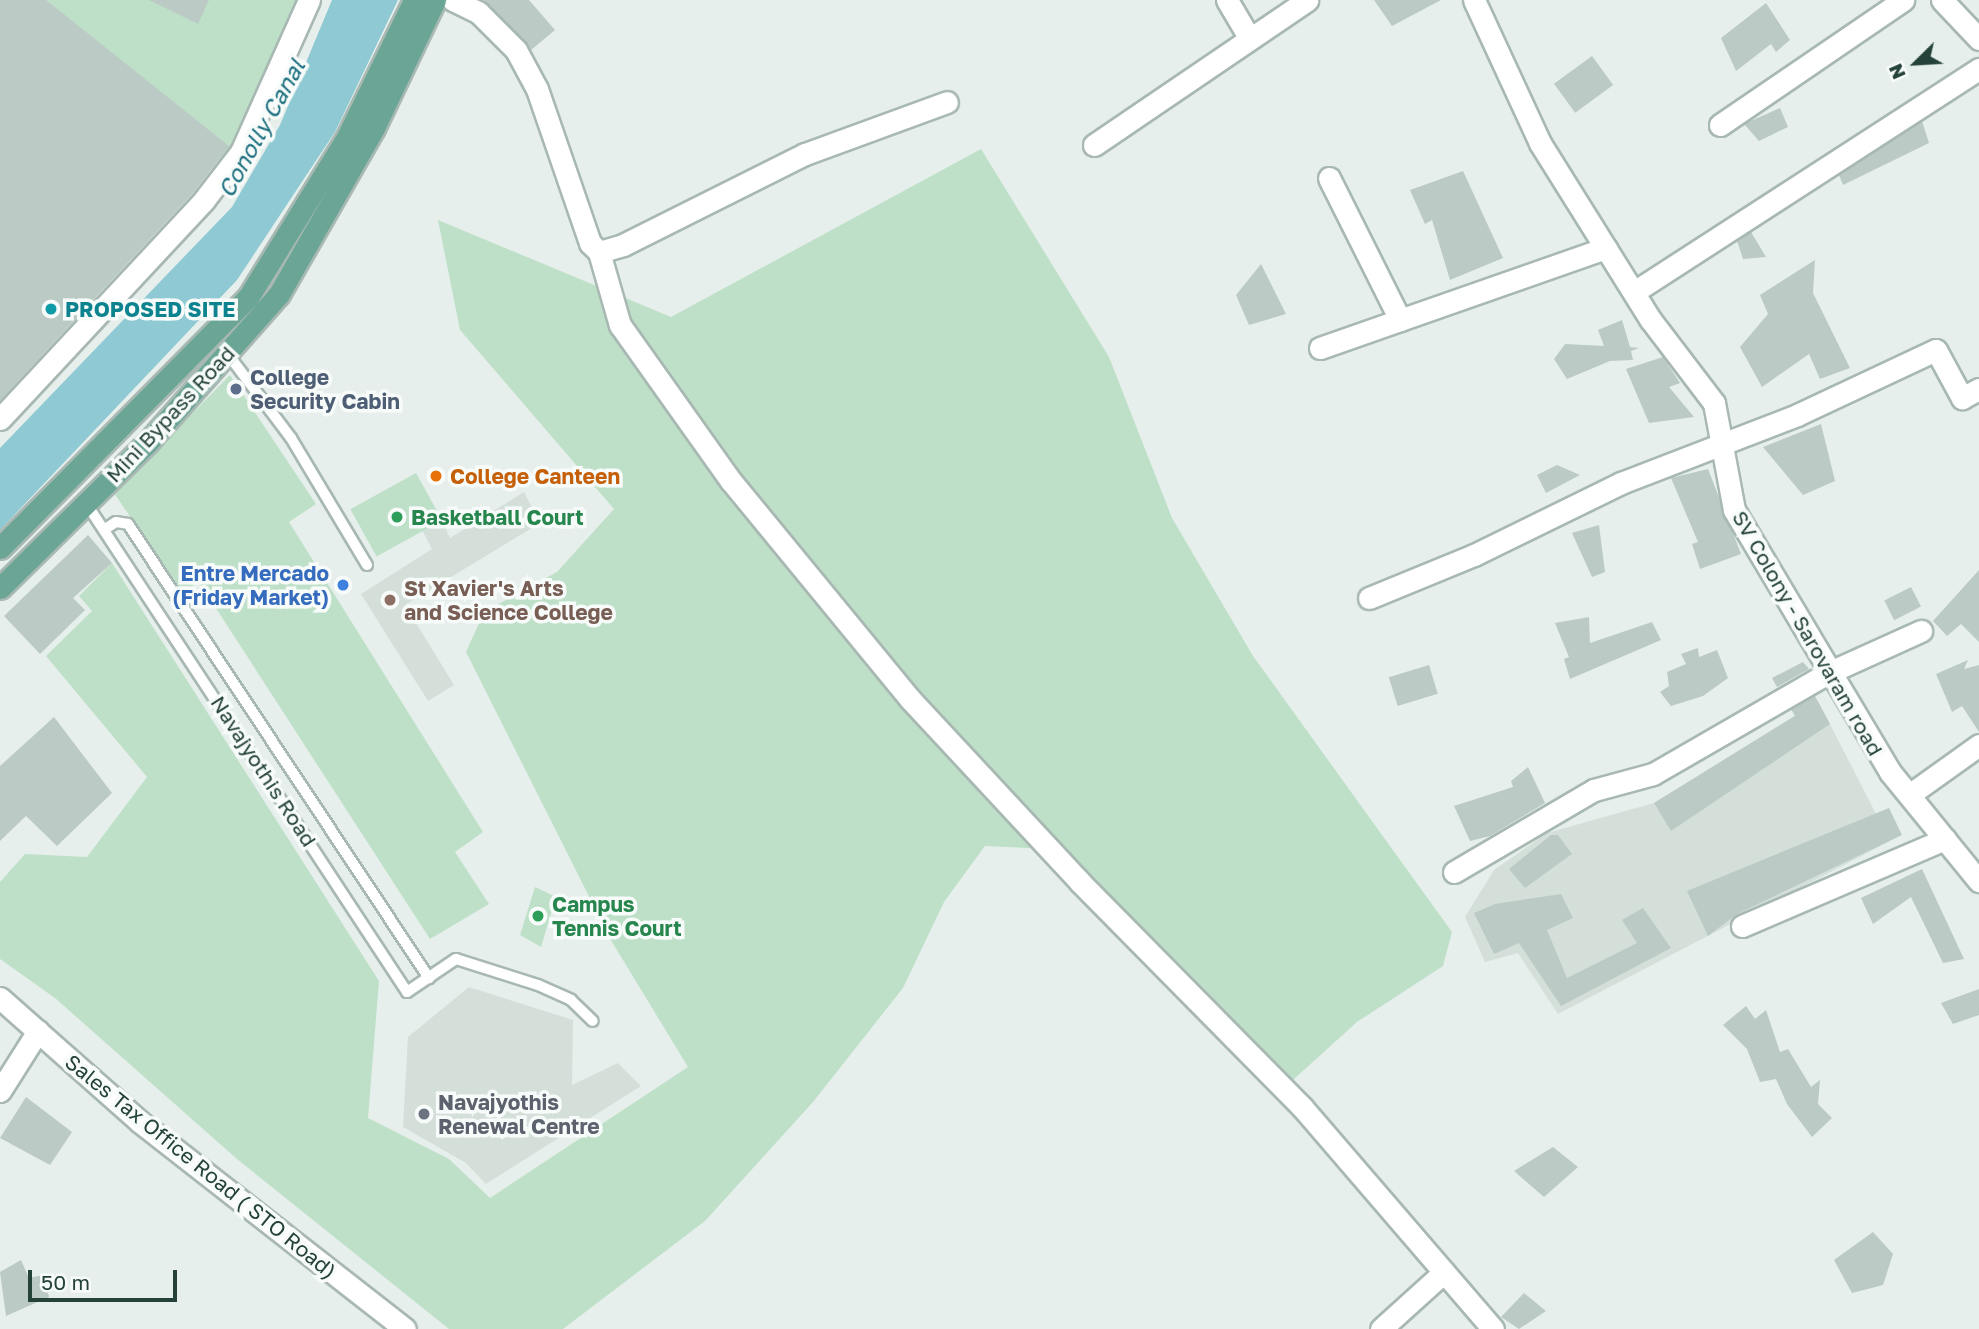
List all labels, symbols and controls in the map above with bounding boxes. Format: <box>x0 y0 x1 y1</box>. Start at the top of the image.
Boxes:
north arrow <box>1881 28 1951 98</box>
water label: Conolly Canal <box>212 54 310 202</box>
text: N <box>1883 60 1910 83</box>
place label: PROPOSED SITE <box>65 296 235 322</box>
marker: PROPOSED SITE <box>43 301 59 317</box>
street label: Mini Bypass Road <box>100 341 240 487</box>
place label: College Security Cabin <box>250 364 400 414</box>
marker: College Security Cabin <box>228 381 244 397</box>
place label: College Canteen <box>450 463 620 489</box>
marker: College Canteen <box>428 468 444 484</box>
place label: Basketball Court <box>411 504 584 530</box>
street label: SV Colony - Sarovaram road <box>1727 506 1889 760</box>
marker: Basketball Court <box>389 509 405 525</box>
place label: Entre Mercado (Friday Market) <box>172 560 329 610</box>
place label: St Xavier's Arts and Science College <box>404 575 613 625</box>
marker: Entre Mercado (Friday Market) <box>335 577 351 593</box>
marker: St Xavier's Arts and Science College <box>382 592 398 608</box>
street label: Navajyothis Road <box>206 691 322 851</box>
place label: Campus Tennis Court <box>552 891 682 941</box>
marker: Campus Tennis Court <box>530 908 546 924</box>
street label: Sales Tax Office Road ( STO Road) <box>60 1049 342 1283</box>
place label: Navajyothis Renewal Centre <box>438 1089 600 1139</box>
marker: Navajyothis Renewal Centre <box>416 1106 432 1122</box>
scale bar <box>32 1256 180 1300</box>
text: 50 m <box>41 1269 90 1295</box>

